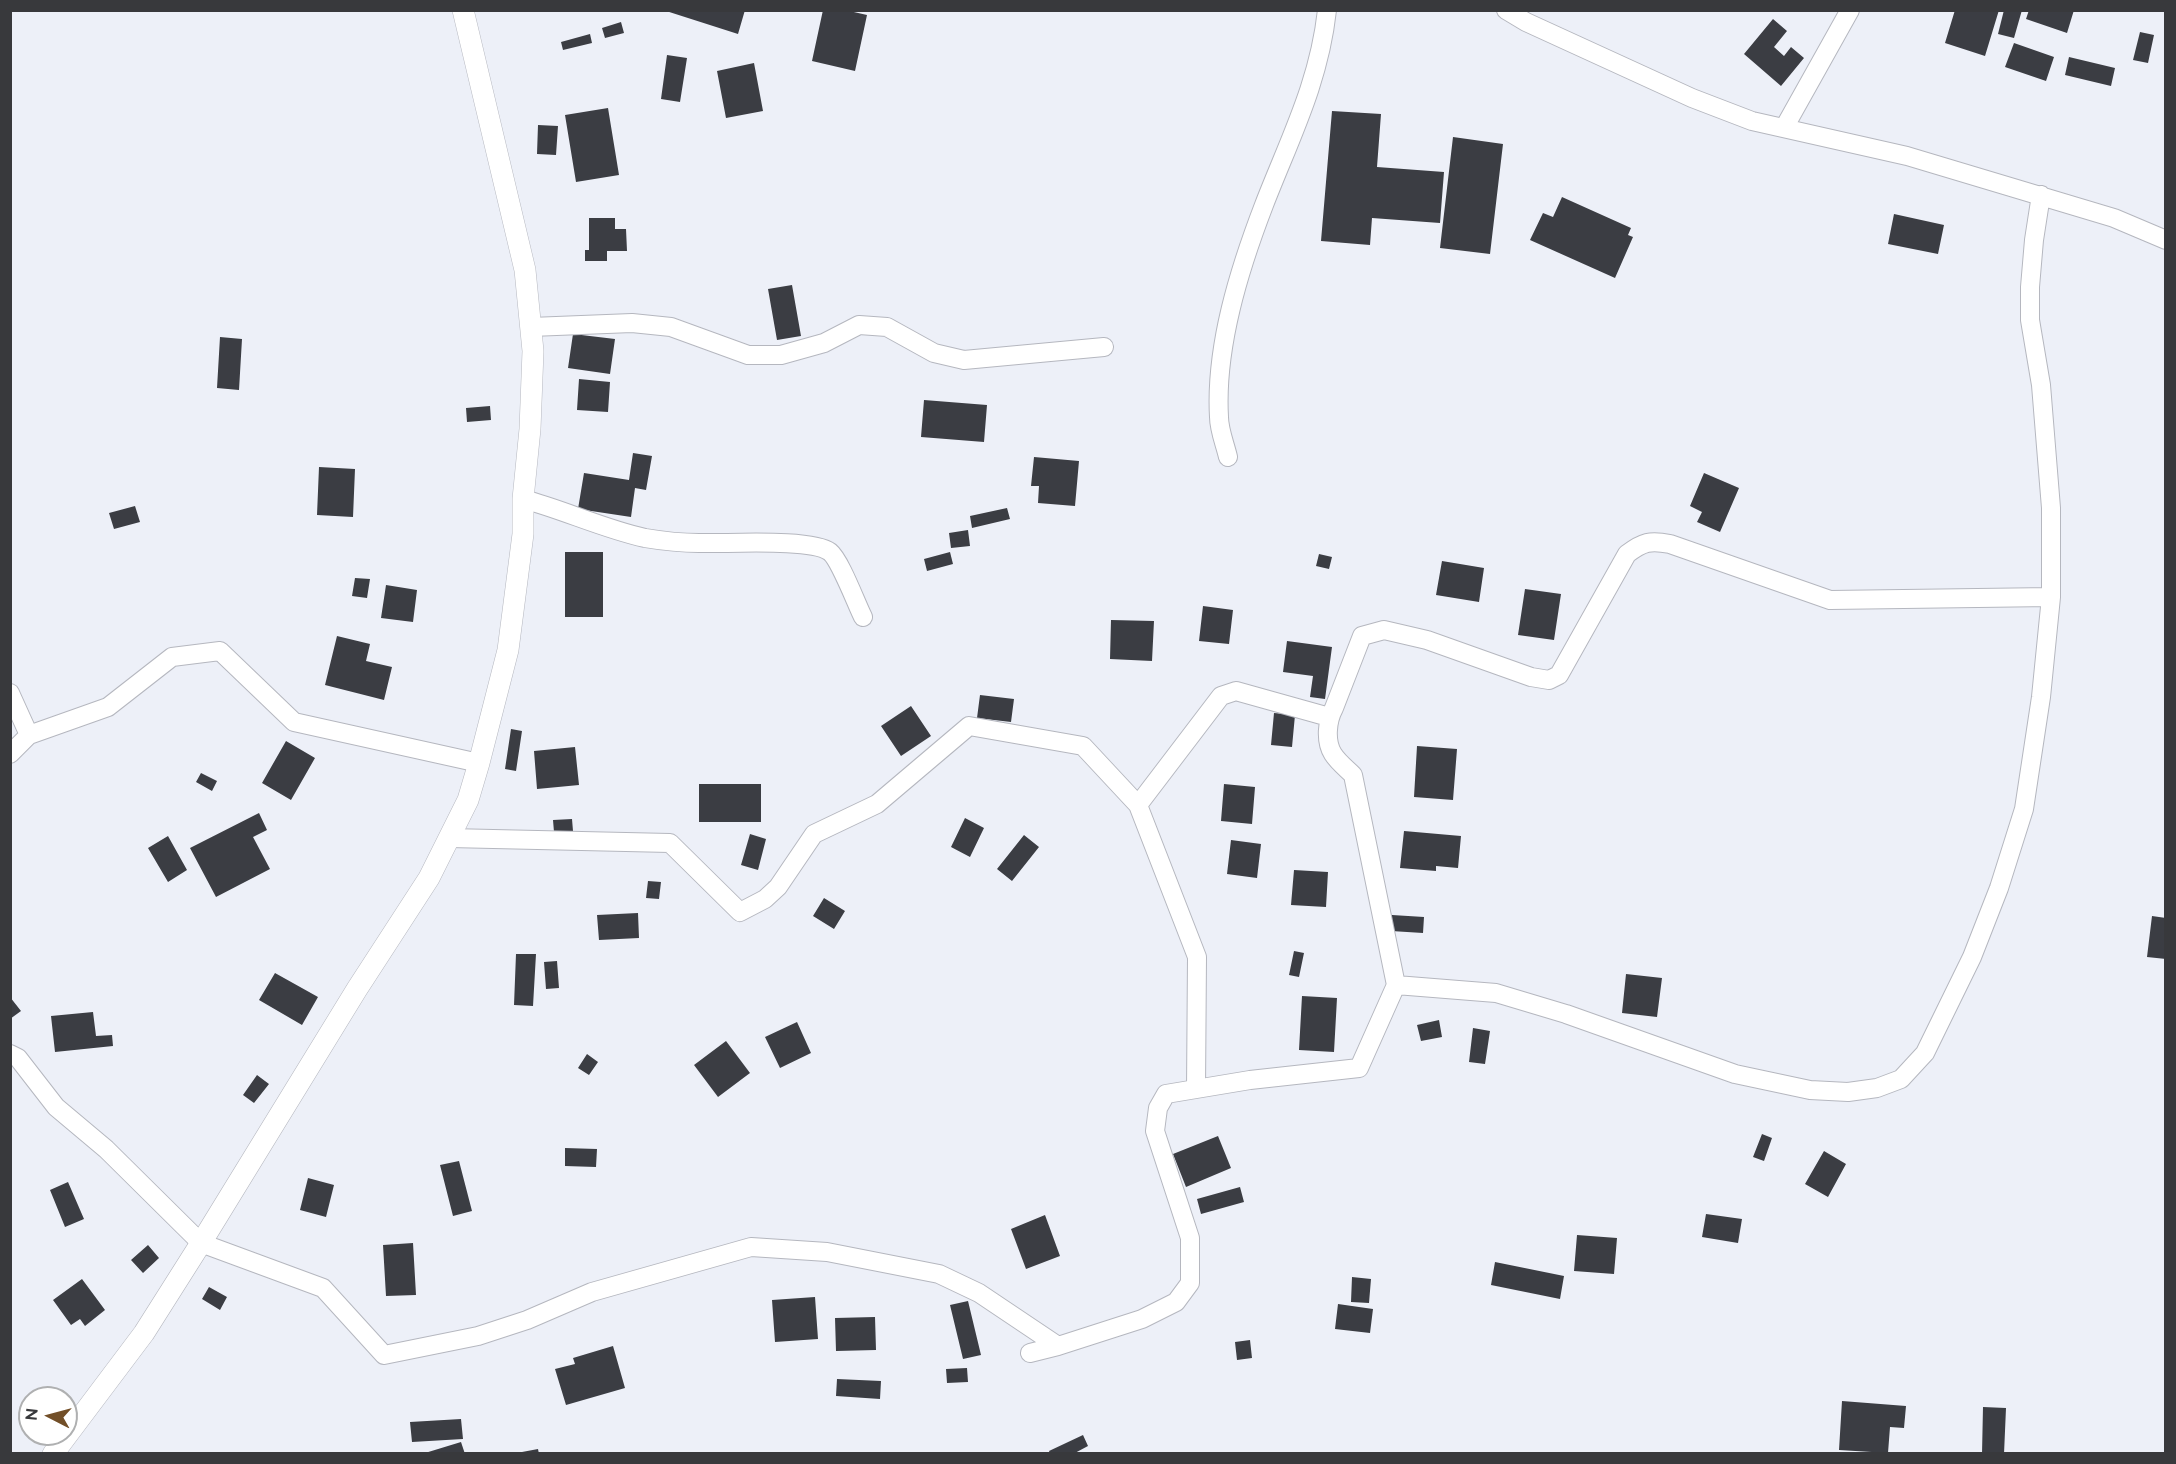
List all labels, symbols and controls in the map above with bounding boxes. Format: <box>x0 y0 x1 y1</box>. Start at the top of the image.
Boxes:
north arrow <box>18 1386 78 1446</box>
text: N <box>22 1407 42 1421</box>

